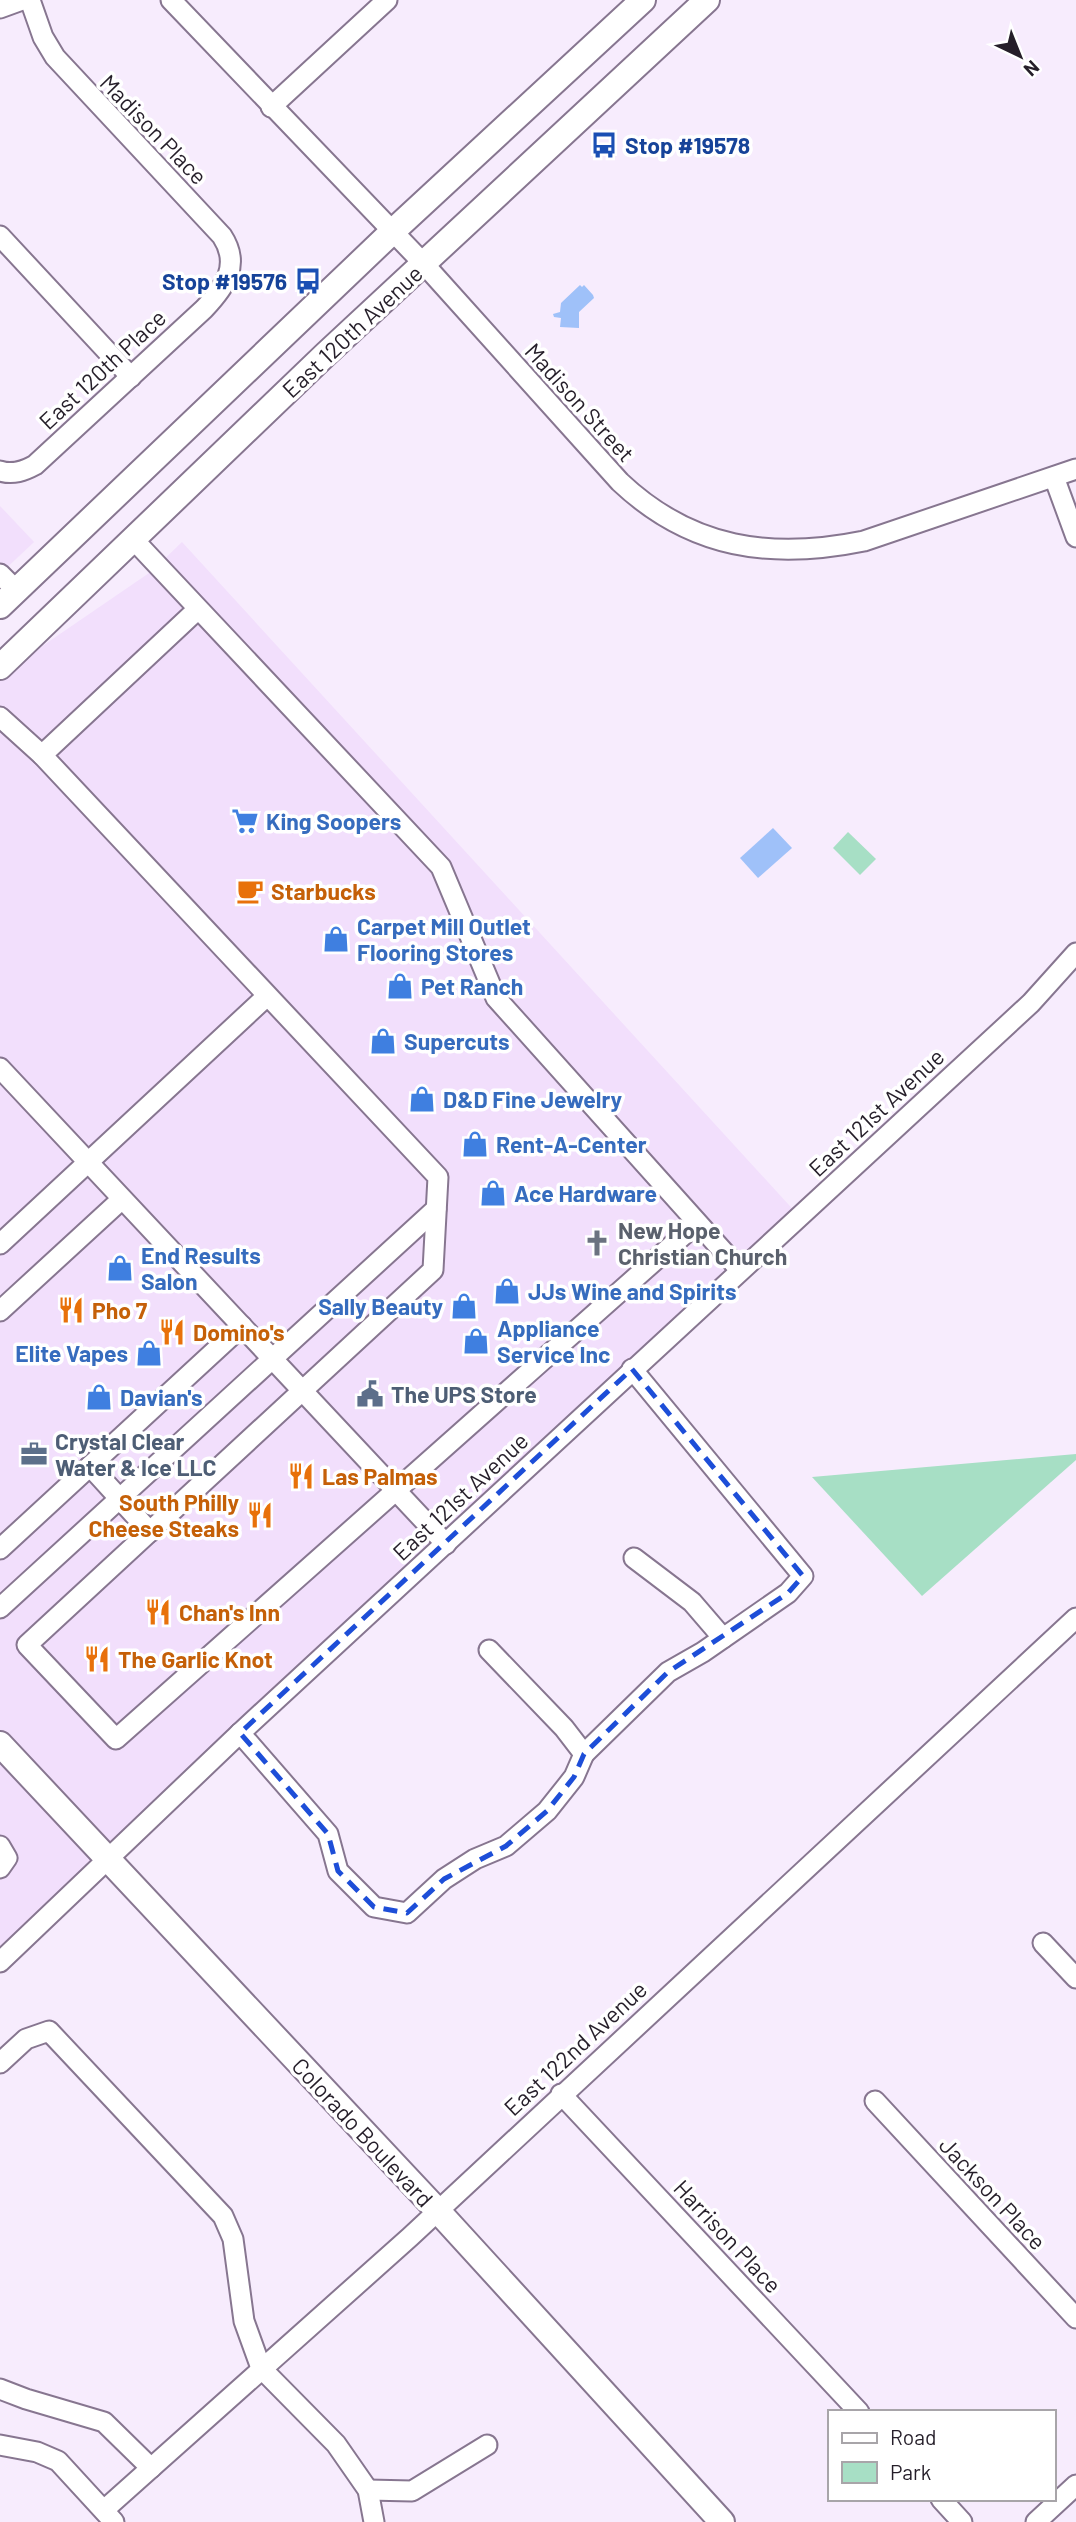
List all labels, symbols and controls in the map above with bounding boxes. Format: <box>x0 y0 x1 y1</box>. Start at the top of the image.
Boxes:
north arrow <box>985 21 1055 91</box>
text: N <box>1019 56 1044 82</box>
street label: Madison Place <box>95 68 213 190</box>
bus stop icon: Stop #19578 <box>589 130 619 160</box>
place label: Stop #19578 <box>625 131 750 159</box>
street label: East 120th Avenue <box>276 259 428 403</box>
bus stop icon: Stop #19576 <box>293 266 323 296</box>
place label: Stop #19576 <box>162 267 287 295</box>
street label: East 120th Place <box>33 303 171 435</box>
street label: Madison Street <box>519 337 641 467</box>
supermarket icon: King Soopers <box>230 806 260 836</box>
place label: King Soopers <box>266 807 401 835</box>
cafe icon: Starbucks <box>235 876 265 906</box>
place label: Starbucks <box>271 877 376 905</box>
place label: Carpet Mill Outlet Flooring Stores <box>357 912 531 966</box>
shop icon: Carpet Mill Outlet Flooring Stores <box>321 924 351 954</box>
shop icon: Pet Ranch <box>385 971 415 1001</box>
place label: Pet Ranch <box>421 972 523 1000</box>
shop icon: Supercuts <box>368 1026 398 1056</box>
place label: Supercuts <box>404 1027 509 1055</box>
street label: East 121st Avenue <box>802 1042 950 1182</box>
shop icon: D&D Fine Jewelry <box>407 1084 437 1114</box>
place label: D&D Fine Jewelry <box>443 1085 622 1113</box>
shop icon: Rent-A-Center <box>460 1129 490 1159</box>
place label: Rent-A-Center <box>496 1130 647 1158</box>
shop icon: Ace Hardware <box>478 1178 508 1208</box>
place label: Ace Hardware <box>514 1179 657 1207</box>
place label: New Hope Christian Church <box>618 1216 787 1270</box>
church icon: New Hope Christian Church <box>582 1228 612 1258</box>
place label: End Results Salon <box>141 1241 261 1295</box>
shop icon: End Results Salon <box>105 1253 135 1283</box>
shop icon: JJs Wine and Spirits <box>492 1276 522 1306</box>
place label: JJs Wine and Spirits <box>528 1277 737 1305</box>
shop icon: Sally Beauty <box>449 1291 479 1321</box>
place label: Sally Beauty <box>318 1292 443 1320</box>
restaurant icon: Pho 7 <box>56 1295 86 1325</box>
place label: Pho 7 <box>92 1296 148 1324</box>
place label: Appliance Service Inc <box>497 1314 610 1368</box>
restaurant icon: Domino's <box>157 1317 187 1347</box>
place label: Domino's <box>193 1318 285 1346</box>
shop icon: Appliance Service Inc <box>461 1326 491 1356</box>
shop icon: Elite Vapes <box>134 1338 164 1368</box>
place label: Elite Vapes <box>15 1339 128 1367</box>
public building icon: The UPS Store <box>355 1379 385 1409</box>
place label: The UPS Store <box>391 1380 537 1408</box>
shop icon: Davian's <box>84 1382 114 1412</box>
place label: Davian's <box>120 1383 202 1411</box>
street label: East 121st Avenue <box>386 1426 534 1566</box>
place label: Crystal Clear Water & Ice LLC <box>55 1427 217 1481</box>
office icon: Crystal Clear Water & Ice LLC <box>19 1439 49 1469</box>
restaurant icon: Las Palmas <box>286 1461 316 1491</box>
place label: Las Palmas <box>322 1462 438 1490</box>
place label: South Philly Cheese Steaks <box>88 1488 239 1542</box>
restaurant icon: South Philly Cheese Steaks <box>245 1500 275 1530</box>
restaurant icon: Chan's Inn <box>143 1597 173 1627</box>
place label: Chan's Inn <box>179 1598 280 1626</box>
restaurant icon: The Garlic Knot <box>82 1644 112 1674</box>
place label: The Garlic Knot <box>118 1645 273 1673</box>
street label: East 122nd Avenue <box>498 1975 652 2121</box>
street label: Colorado Boulevard <box>287 2052 439 2212</box>
street label: Jackson Place <box>934 2131 1052 2255</box>
street label: Harrison Place <box>668 2173 788 2299</box>
legend <box>828 2410 1055 2501</box>
text: Road <box>890 2424 936 2449</box>
text: Park <box>890 2459 931 2484</box>

